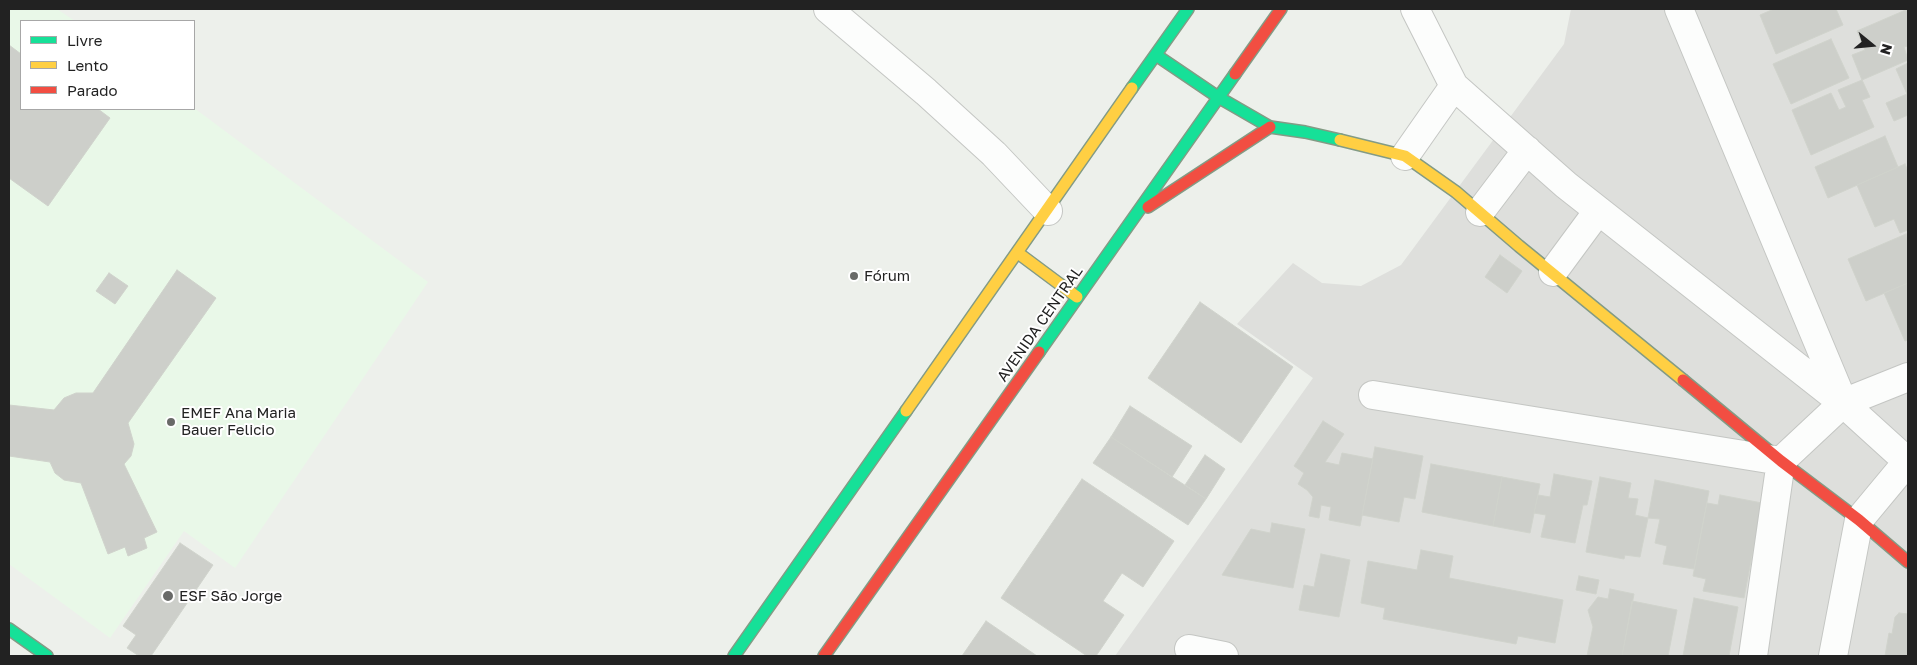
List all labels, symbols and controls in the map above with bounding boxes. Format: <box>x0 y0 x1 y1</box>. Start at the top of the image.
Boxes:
legend <box>20 20 195 110</box>
north arrow <box>1847 20 1897 70</box>
text: Livre <box>67 31 102 49</box>
text: N <box>1877 42 1897 57</box>
text: Lento <box>67 56 108 74</box>
text: Parado <box>67 81 118 99</box>
street label: AVENIDA CENTRAL <box>993 263 1087 385</box>
place label: Fórum <box>864 267 910 285</box>
marker: Fórum <box>848 270 860 282</box>
place label: EMEF Ana Maria Bauer Felicio <box>181 404 296 439</box>
marker: EMEF Ana Maria Bauer Felicio <box>165 416 177 428</box>
place label: ESF São Jorge <box>179 587 282 605</box>
marker: ESF São Jorge <box>161 589 175 603</box>

